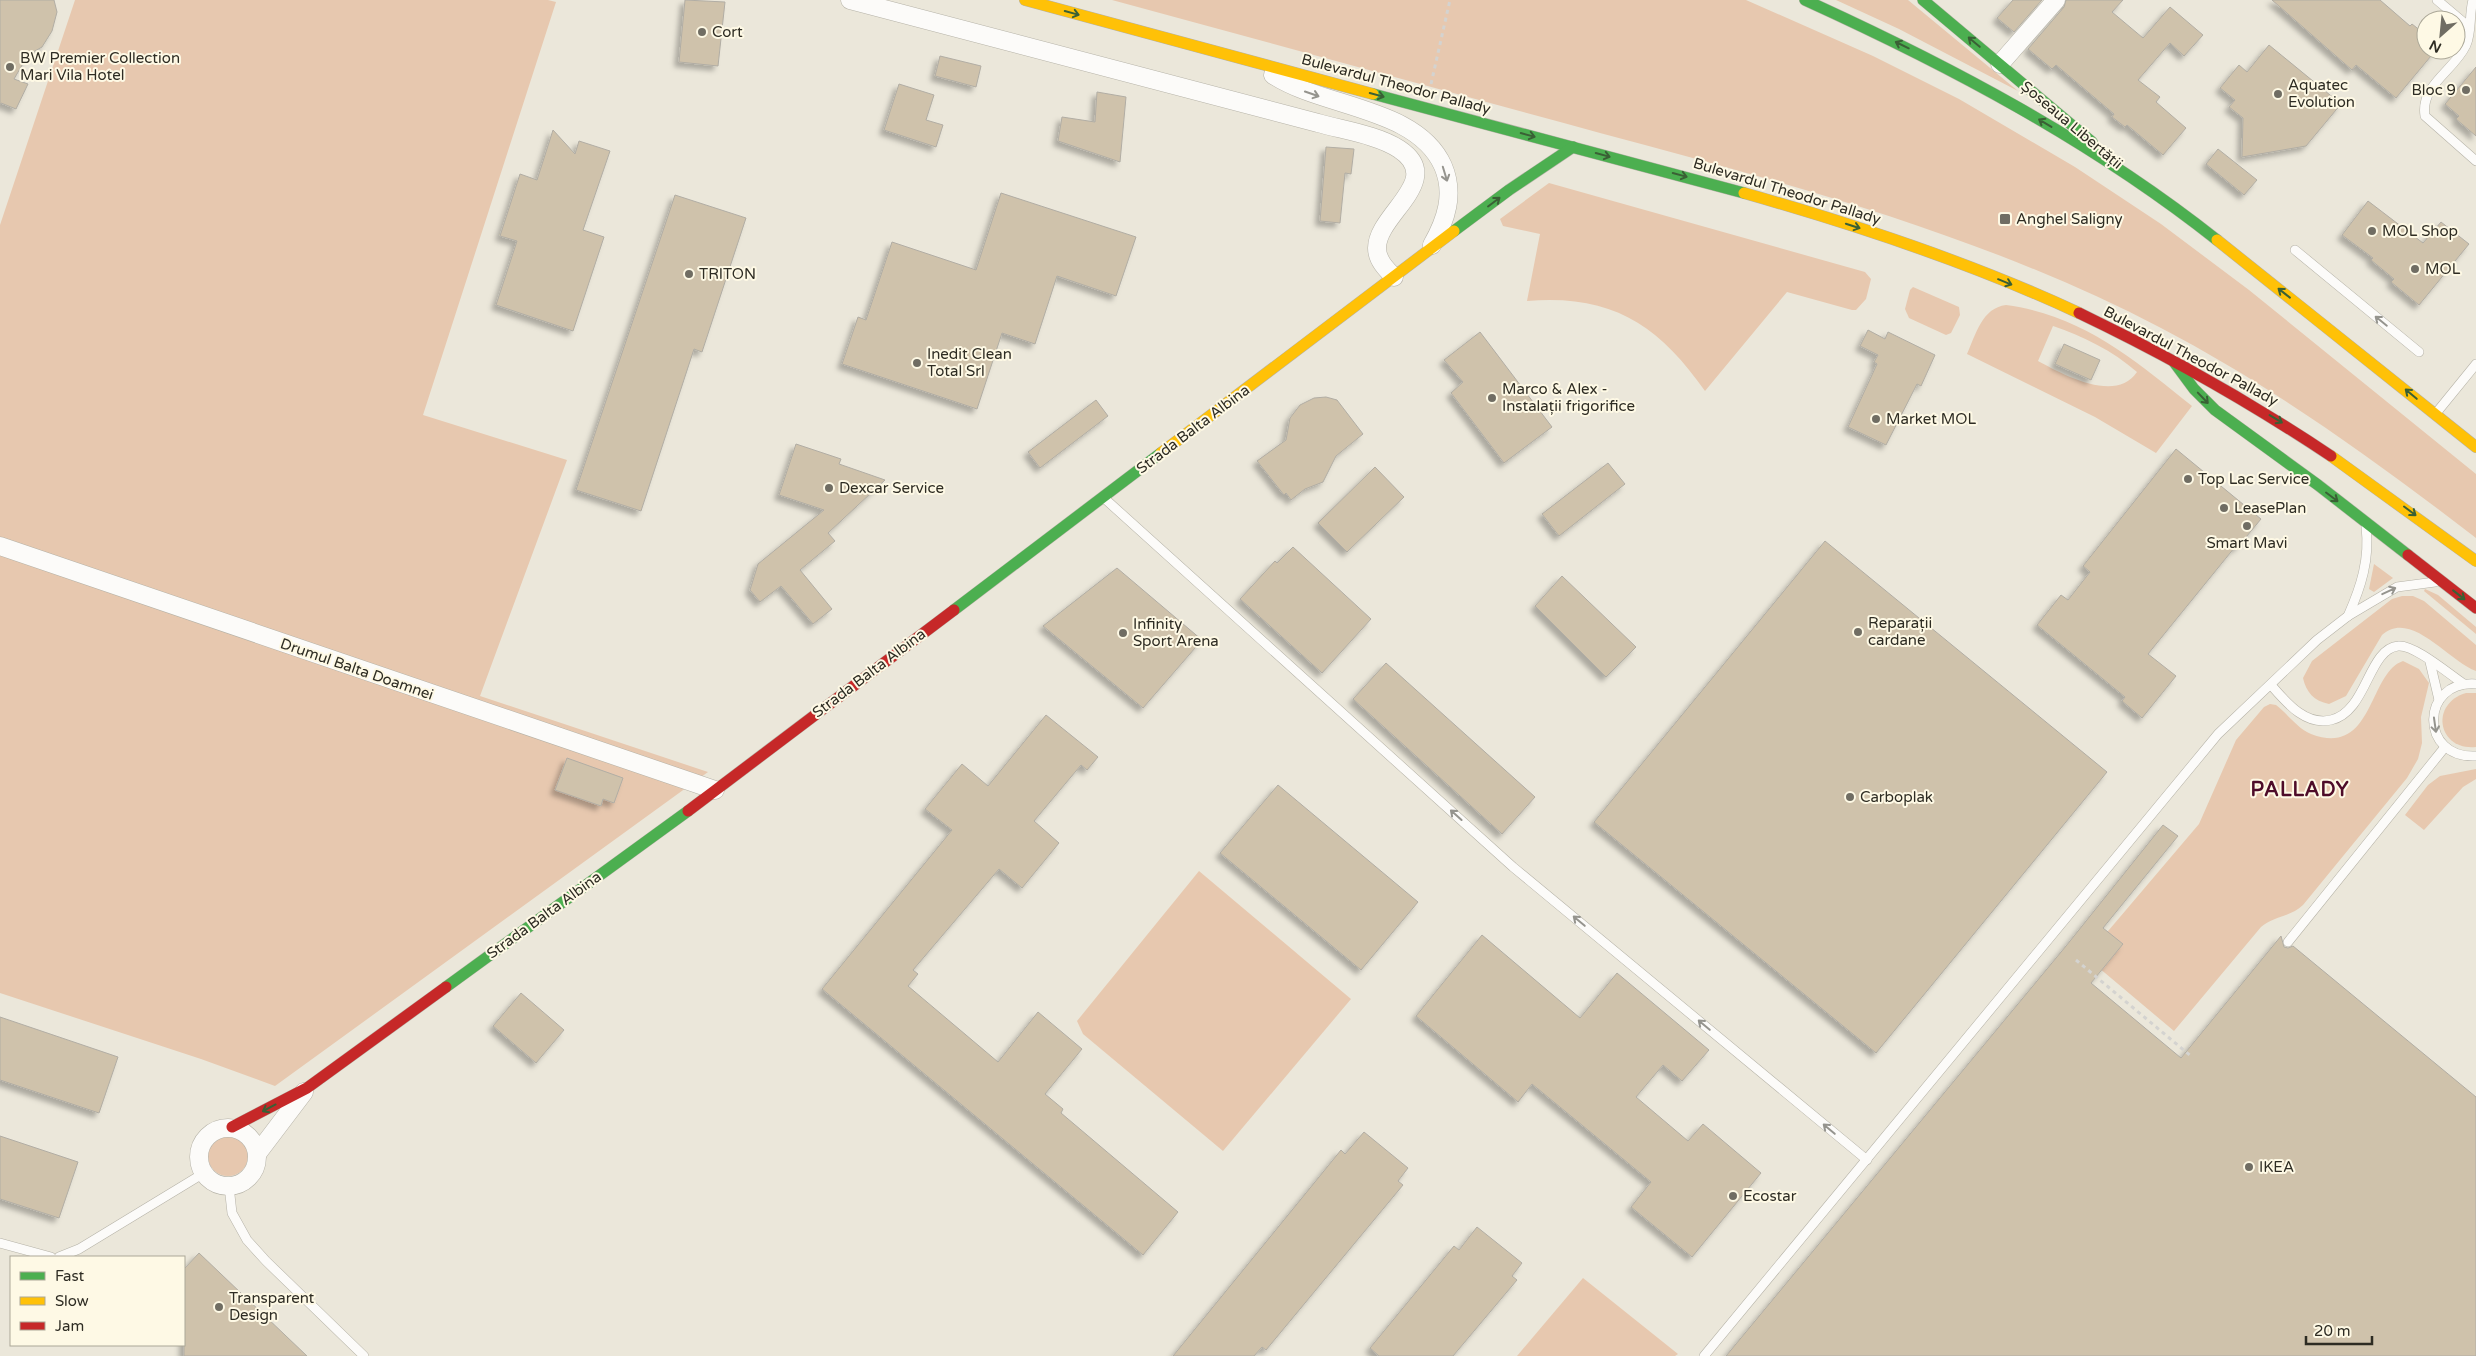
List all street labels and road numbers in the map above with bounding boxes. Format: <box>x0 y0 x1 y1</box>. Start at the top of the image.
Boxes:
street label: Bulevardul Theodor Pallady <box>1299 50 1493 118</box>
street label: Șoseaua Libertății <box>2018 77 2126 173</box>
street label: Bulevardul Theodor Pallady <box>1691 154 1883 228</box>
street label: Bulevardul Theodor Pallady <box>2101 302 2281 410</box>
street label: Strada Balta Albina <box>1133 381 1253 477</box>
street label: Strada Balta Albina <box>809 625 929 721</box>
street label: Drumul Balta Doamnei <box>278 634 436 704</box>
street label: Strada Balta Albina <box>483 868 605 962</box>

